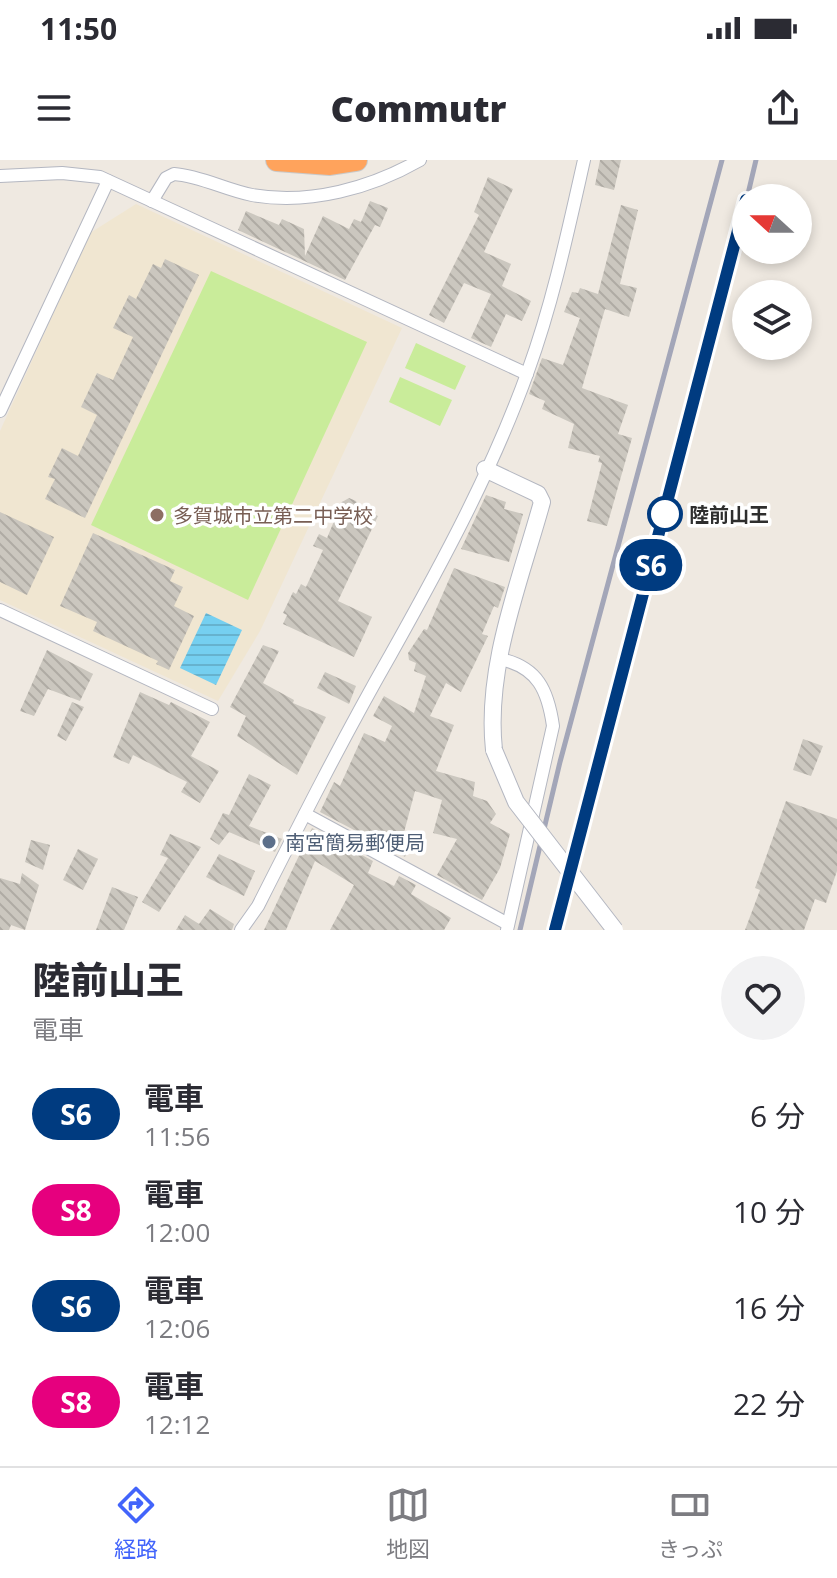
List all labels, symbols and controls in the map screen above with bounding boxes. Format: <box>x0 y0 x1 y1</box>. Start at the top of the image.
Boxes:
text: 11:50 <box>40 8 117 49</box>
text: Commutr <box>331 84 506 133</box>
icon: menu <box>32 86 76 130</box>
icon: share <box>761 86 805 130</box>
north arrow <box>732 184 812 264</box>
map controls <box>732 184 812 360</box>
button: layers <box>732 280 812 360</box>
marker: 陸前山王 <box>648 497 682 531</box>
place label: 陸前山王 <box>689 501 769 528</box>
place label: 多賀城市立第二中学校 <box>173 502 373 529</box>
marker: 多賀城市立第二中学校 <box>148 506 166 524</box>
line badge: S6 <box>615 539 687 591</box>
text: S6 <box>635 546 667 584</box>
place label: 南宮簡易郵便局 <box>285 829 425 856</box>
marker: 南宮簡易郵便局 <box>260 833 278 851</box>
text: 陸前山王 <box>32 953 184 1005</box>
button: heart <box>721 956 805 1040</box>
text: 電車 <box>32 1011 84 1047</box>
text: 電車 <box>144 1077 204 1118</box>
text: S6 <box>60 1095 92 1133</box>
text: 6 分 <box>750 1095 805 1136</box>
text: 11:56 <box>144 1118 210 1154</box>
text: 電車 <box>144 1173 204 1214</box>
text: S8 <box>60 1191 92 1229</box>
text: 10 分 <box>733 1191 805 1232</box>
text: 12:00 <box>144 1214 210 1250</box>
text: 電車 <box>144 1269 204 1310</box>
text: S6 <box>60 1287 92 1325</box>
text: 16 分 <box>733 1287 805 1328</box>
text: 12:06 <box>144 1310 210 1346</box>
text: 電車 <box>144 1365 204 1406</box>
text: S8 <box>60 1383 92 1421</box>
text: 22 分 <box>733 1383 805 1424</box>
text: 12:12 <box>144 1406 210 1442</box>
tab: 経路 <box>114 1483 158 1563</box>
tab: 地図 <box>386 1483 430 1563</box>
tab: きっぷ <box>658 1483 723 1563</box>

